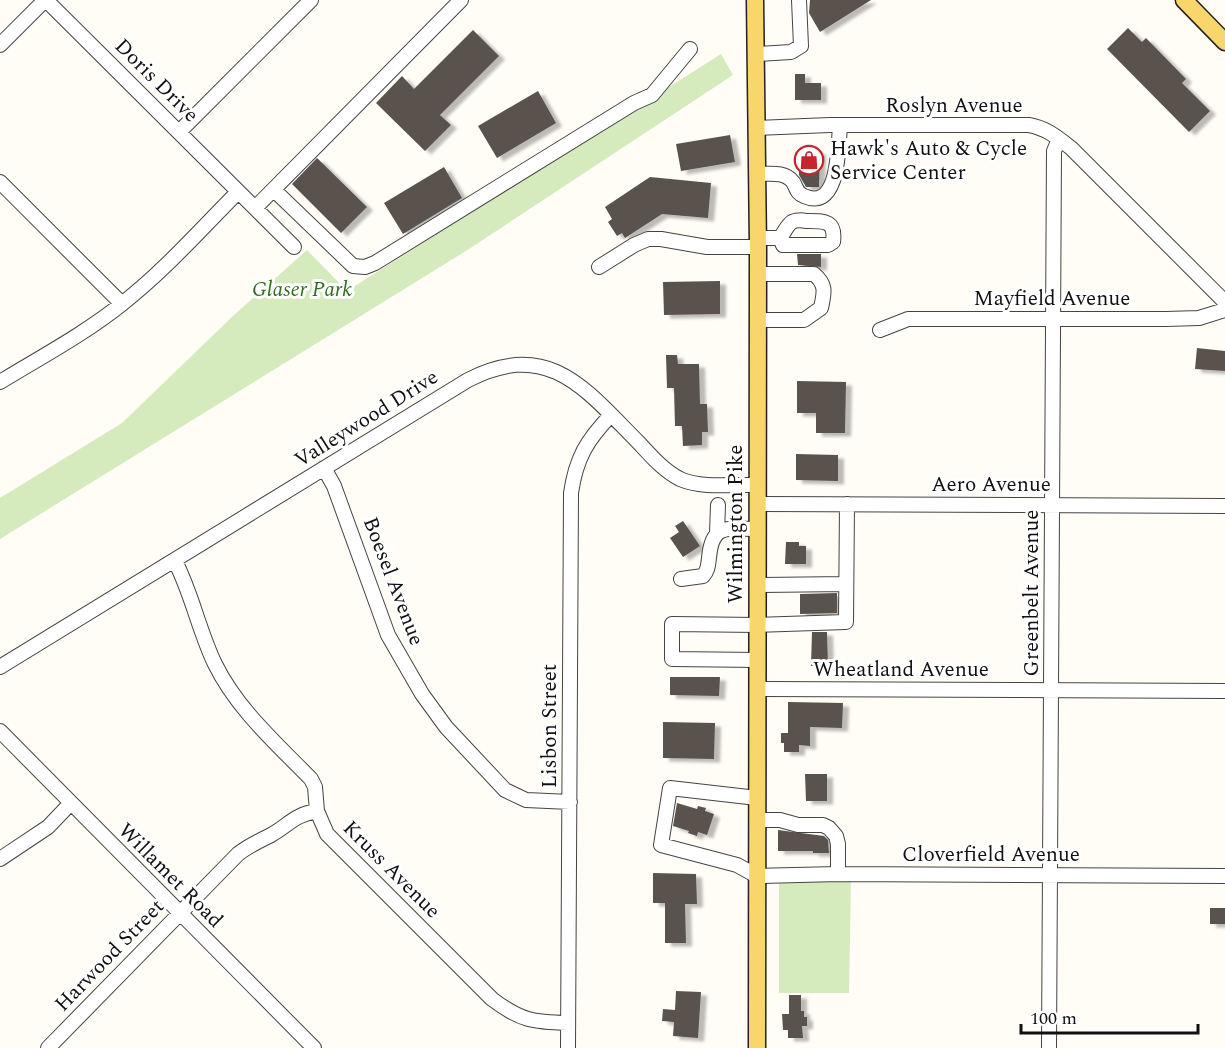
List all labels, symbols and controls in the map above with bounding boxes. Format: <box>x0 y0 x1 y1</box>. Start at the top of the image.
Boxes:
street label: Doris Drive <box>107 31 206 130</box>
street label: Roslyn Avenue <box>885 90 1023 122</box>
place label: Hawk's Auto & Cycle Service Center <box>830 133 1027 189</box>
shop icon: Hawk's Auto & Cycle Service Center <box>793 144 825 176</box>
park label: Glaser Park <box>252 274 352 306</box>
street label: Mayfield Avenue <box>974 283 1130 315</box>
street label: Valleywood Drive <box>288 362 445 476</box>
street label: Wilmington Pike <box>720 445 752 603</box>
street label: Aero Avenue <box>931 469 1051 501</box>
street label: Greenbelt Avenue <box>1016 509 1048 677</box>
street label: Boesel Avenue <box>354 512 432 650</box>
street label: Wheatland Avenue <box>813 654 989 686</box>
street label: Lisbon Street <box>534 664 566 788</box>
street label: Kruss Avenue <box>335 813 448 926</box>
street label: Willamet Road <box>110 816 230 936</box>
street label: Cloverfield Avenue <box>902 839 1080 871</box>
street label: Harwood Street <box>47 892 172 1019</box>
scale bar <box>1021 997 1198 1035</box>
text: 100 m <box>1030 1005 1077 1032</box>

